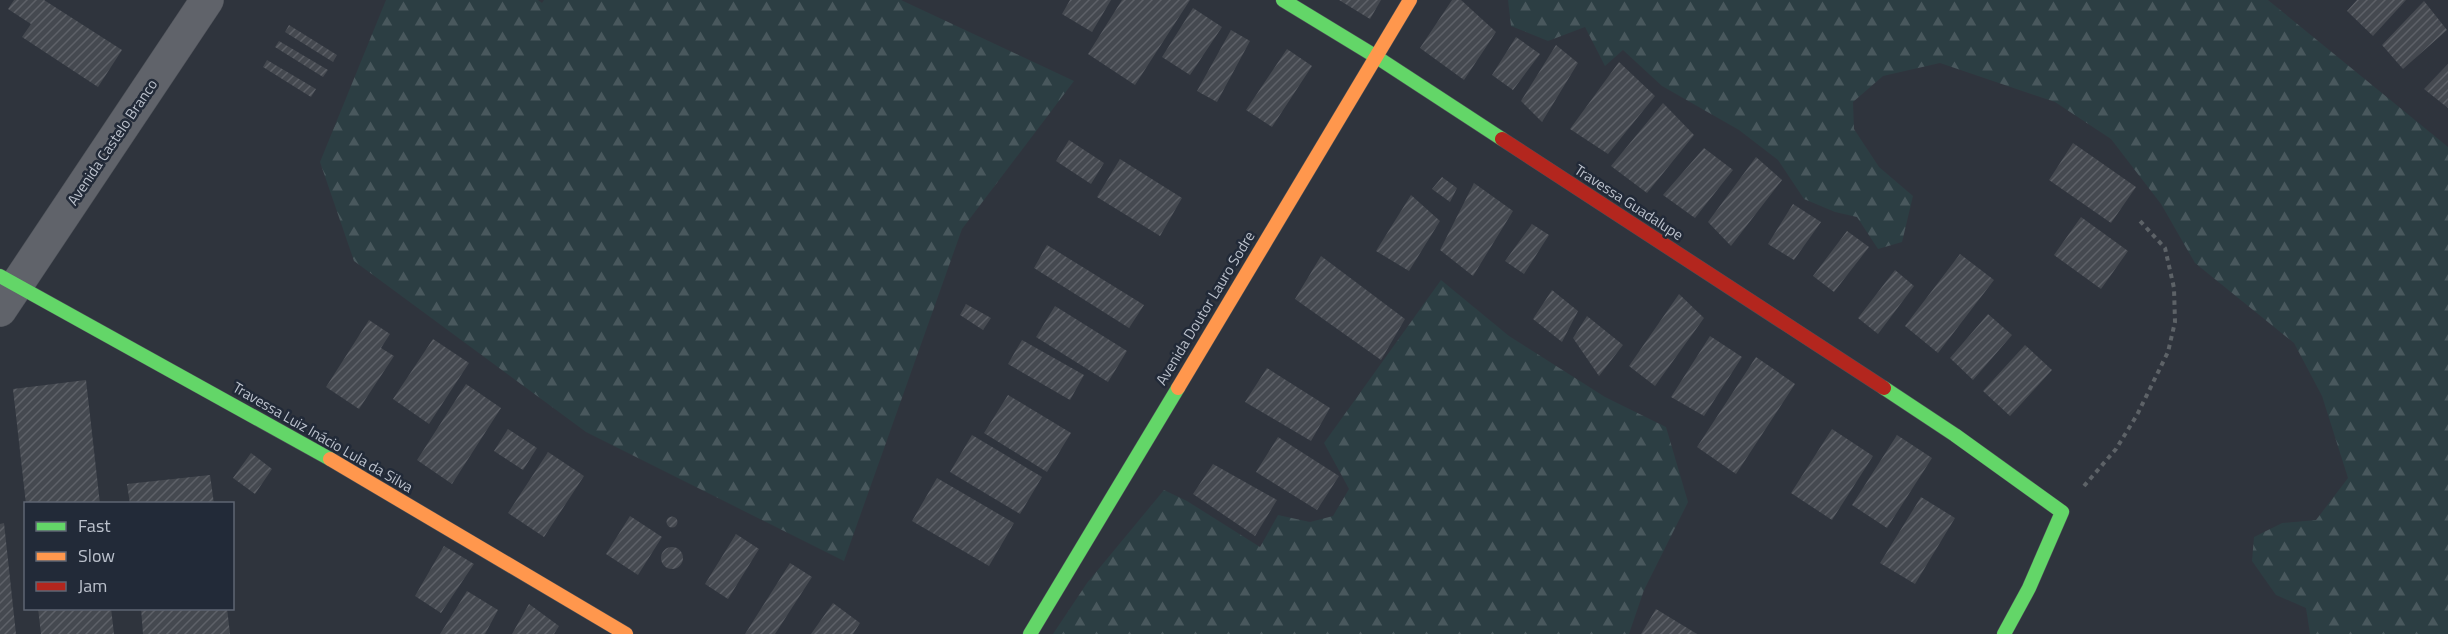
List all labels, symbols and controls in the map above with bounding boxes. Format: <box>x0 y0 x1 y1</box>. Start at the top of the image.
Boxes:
street label: Avenida Castelo Branco <box>61 74 163 210</box>
street label: Travessa Guadalupe <box>1570 158 1688 246</box>
street label: Avenida Doutor Lauro Sodre <box>1150 227 1260 389</box>
street label: Travessa Luiz Inácio Lula da Silva <box>228 376 418 498</box>
legend <box>24 502 234 610</box>
text: Fast <box>78 512 111 539</box>
text: Slow <box>78 542 115 569</box>
text: Jam <box>78 572 107 599</box>

